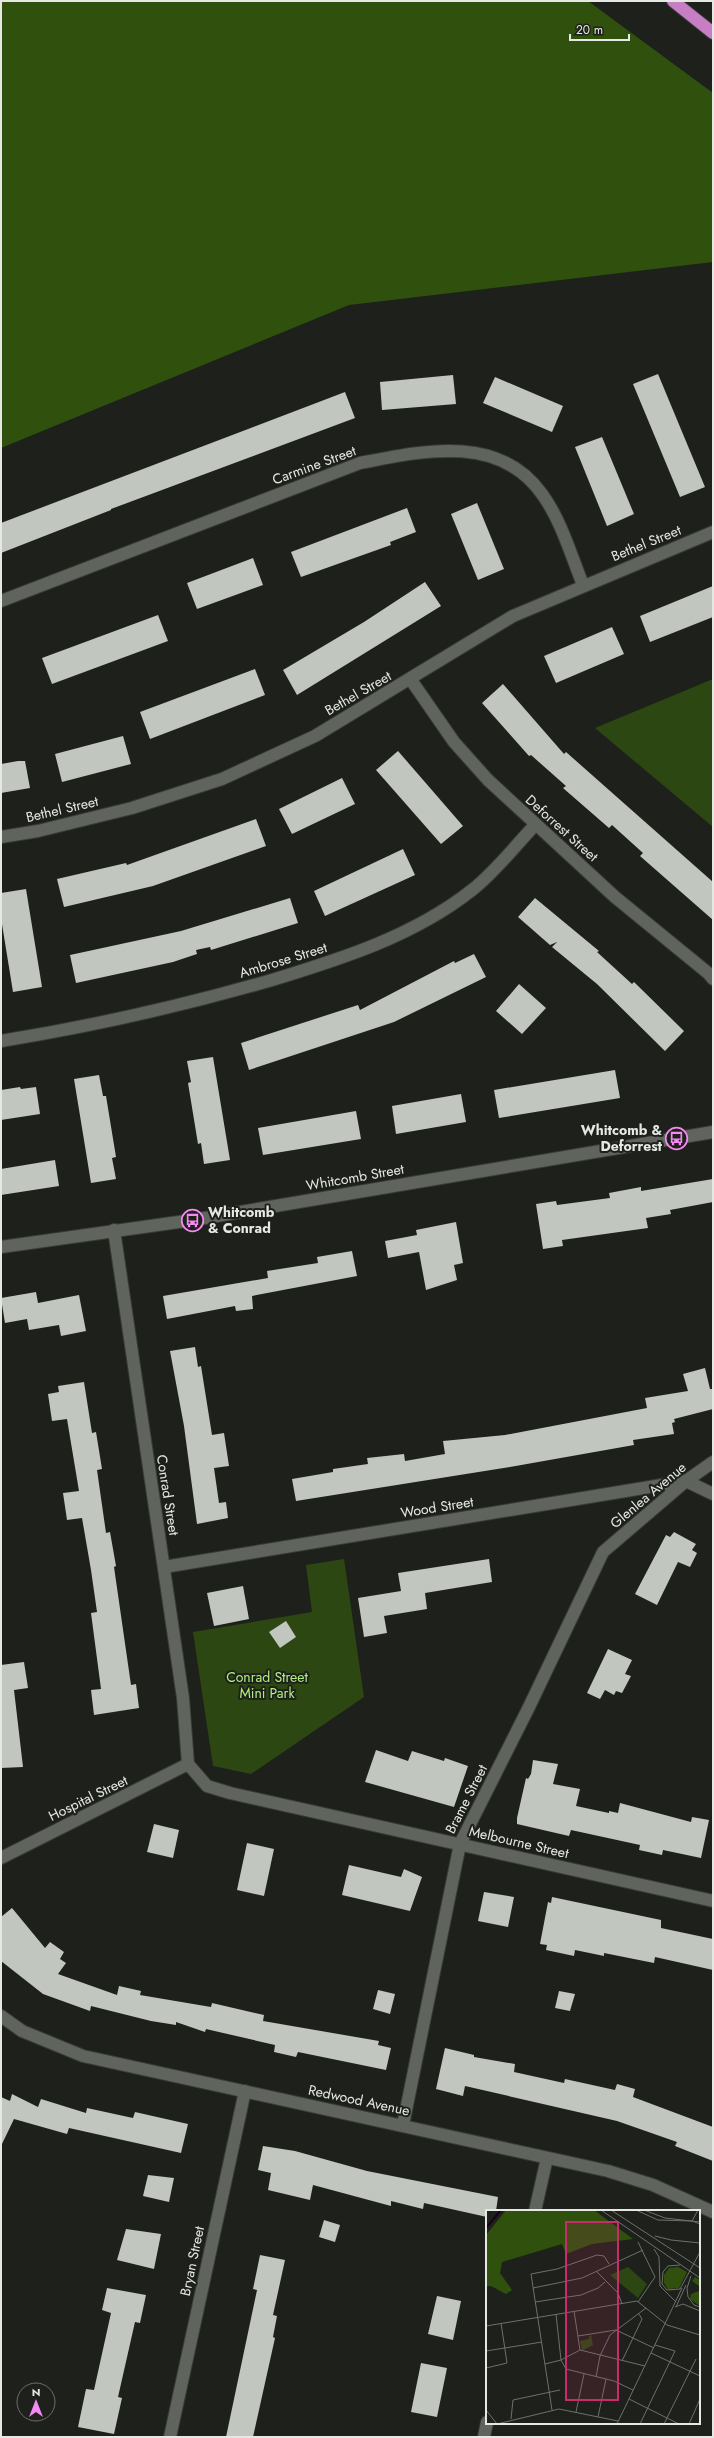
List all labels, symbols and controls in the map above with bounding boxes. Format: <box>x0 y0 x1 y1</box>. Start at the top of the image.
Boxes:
scale bar <box>570 16 629 42</box>
text: 20 m <box>576 21 603 39</box>
street label: Carmine Street <box>269 440 359 489</box>
street label: Bethel Street <box>608 520 685 566</box>
street label: Bethel Street <box>321 666 395 720</box>
street label: Deforrest Street <box>521 790 603 866</box>
street label: Bethel Street <box>24 791 101 827</box>
street label: Ambrose Street <box>237 937 330 983</box>
place label: Whitcomb & Deforrest <box>581 1120 663 1156</box>
bus stop icon: Whitcomb & Deforrest <box>664 1125 690 1151</box>
street label: Whitcomb Street <box>304 1158 406 1195</box>
place label: Whitcomb & Conrad <box>208 1202 275 1238</box>
bus stop icon: Whitcomb & Conrad <box>180 1207 206 1233</box>
street label: Conrad Street <box>152 1453 184 1538</box>
street label: Glenlea Avenue <box>606 1457 690 1533</box>
street label: Wood Street <box>399 1491 476 1523</box>
park label: Conrad Street Mini Park <box>226 1667 308 1703</box>
street label: Brame Street <box>440 1760 492 1837</box>
street label: Hospital Street <box>45 1770 132 1826</box>
street label: Melbourne Street <box>467 1821 571 1863</box>
street label: Redwood Avenue <box>306 2079 412 2121</box>
inset map <box>486 2210 700 2424</box>
street label: Bryan Street <box>175 2224 209 2298</box>
north arrow <box>16 2382 56 2422</box>
text: N <box>32 2384 40 2400</box>

